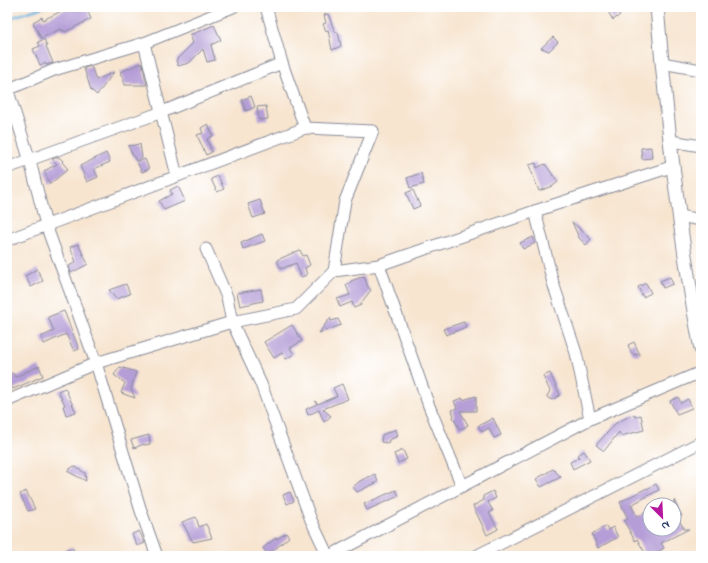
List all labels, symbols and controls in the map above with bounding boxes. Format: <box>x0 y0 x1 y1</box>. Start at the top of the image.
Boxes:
north arrow <box>642 497 682 537</box>
text: N <box>659 516 672 534</box>

